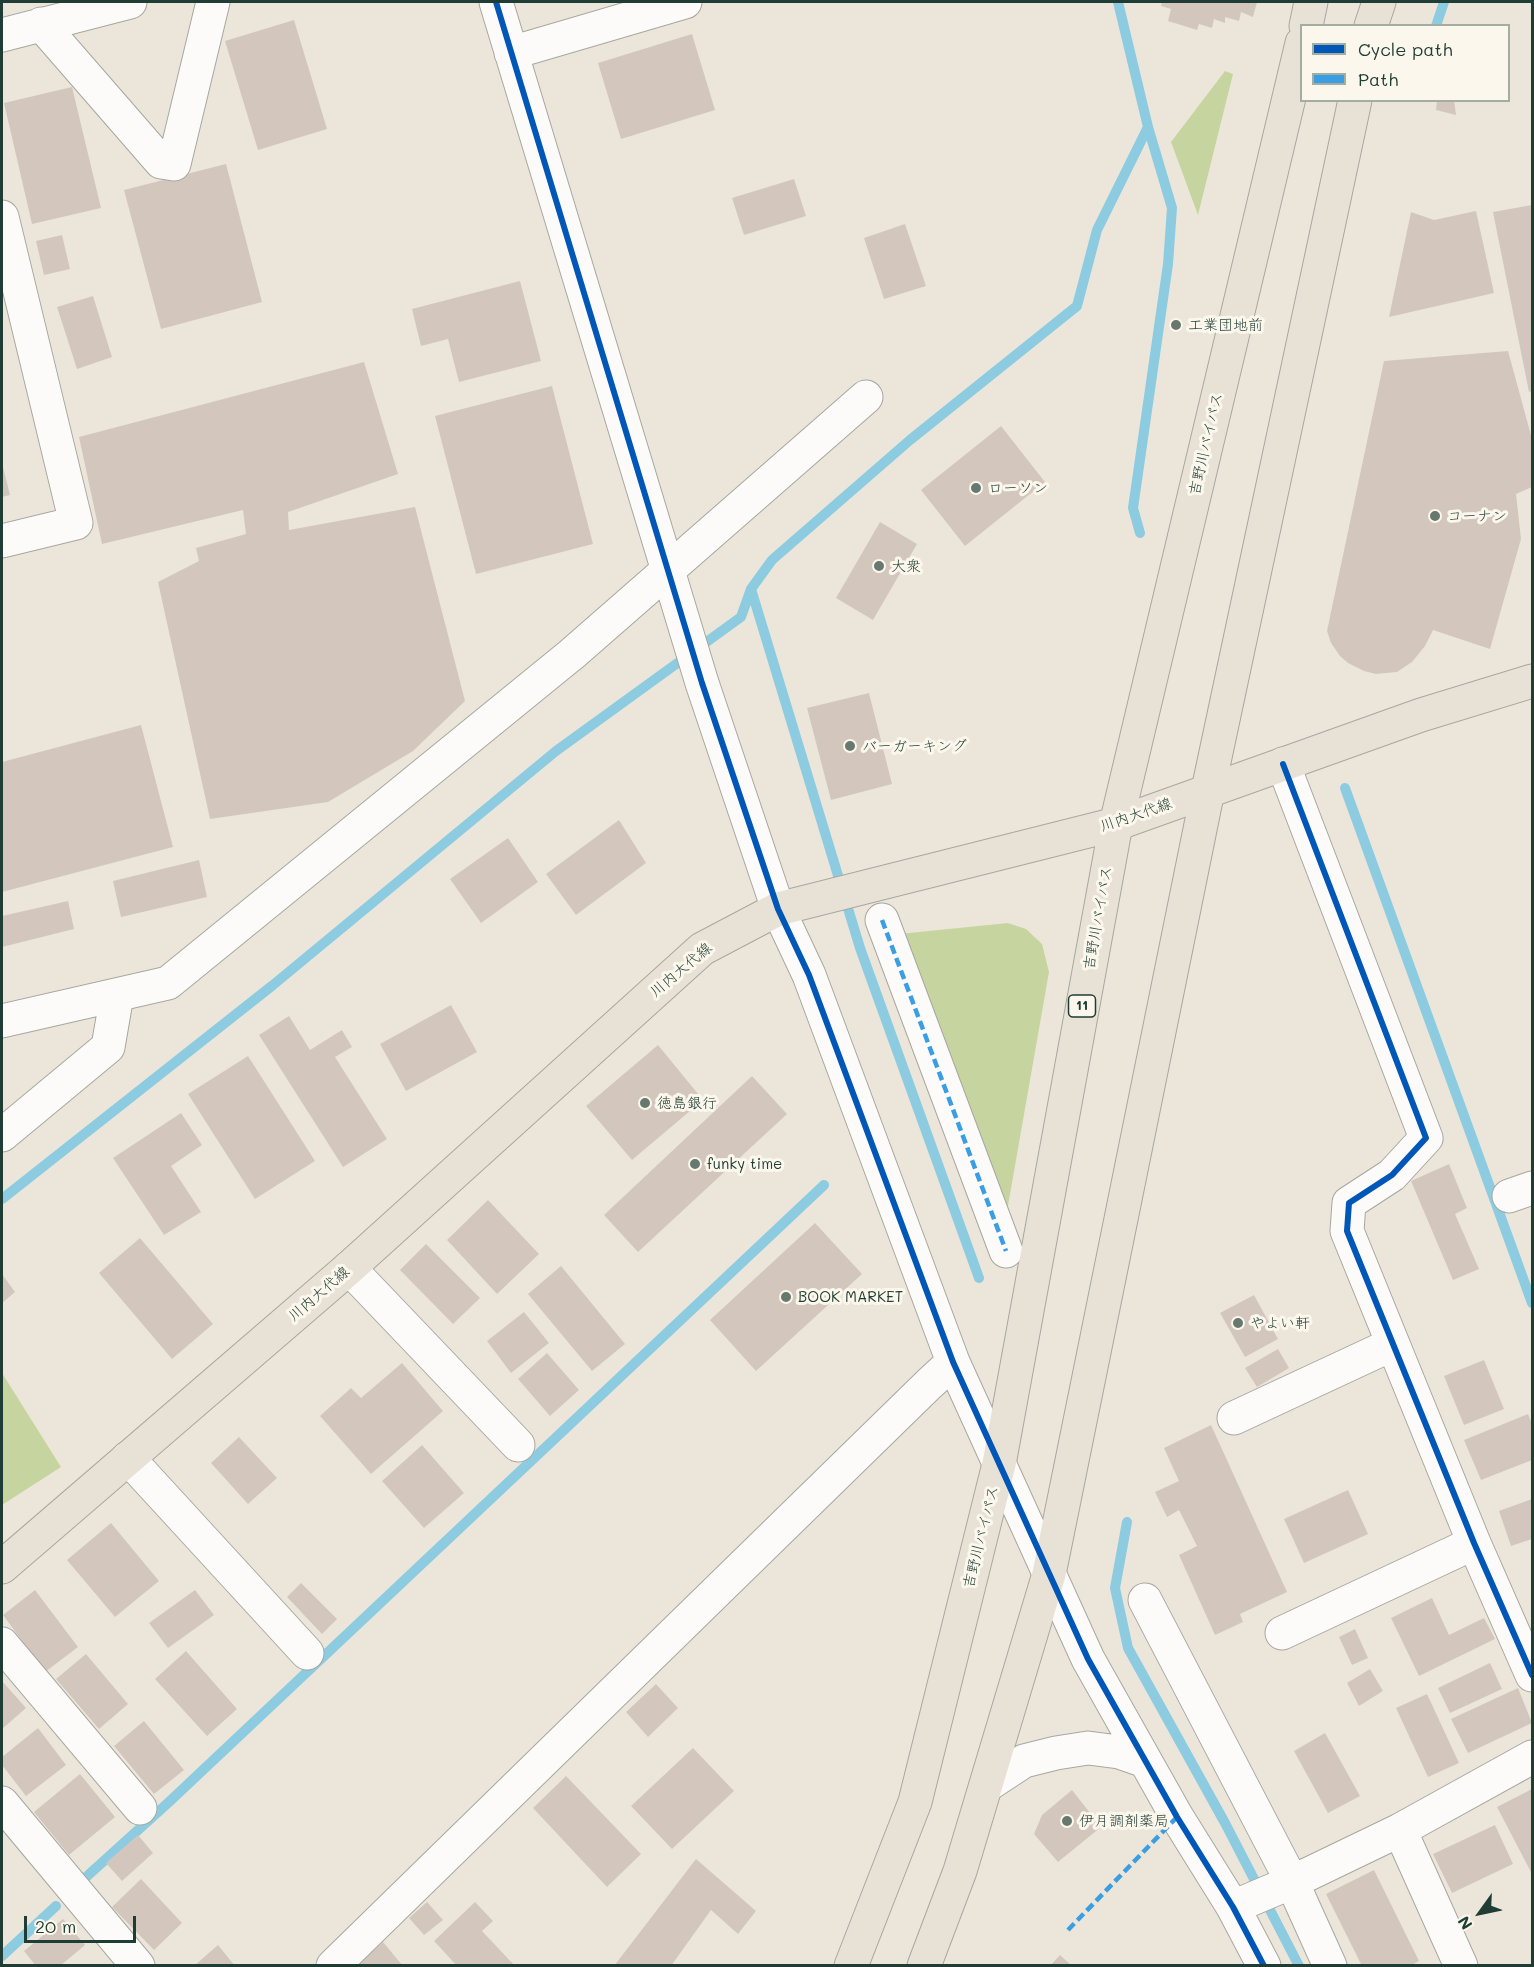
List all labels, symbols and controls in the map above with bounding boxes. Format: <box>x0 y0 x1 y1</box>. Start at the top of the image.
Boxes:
legend <box>1300 24 1510 102</box>
text: Cycle path <box>1358 37 1453 61</box>
text: Path <box>1358 67 1398 91</box>
place label: 工業団地前 <box>1188 316 1263 334</box>
marker: 工業団地前 <box>1169 318 1183 332</box>
street label: 吉野川バイパス <box>1185 391 1227 497</box>
place label: ローソン <box>988 479 1048 497</box>
marker: ローソン <box>969 481 983 495</box>
place label: コーナン <box>1447 507 1507 525</box>
marker: コーナン <box>1428 509 1442 523</box>
place label: 大衆 <box>891 557 921 575</box>
marker: 大衆 <box>872 559 886 573</box>
place label: バーガーキング <box>862 737 967 755</box>
marker: バーガーキング <box>843 739 857 753</box>
street label: 川内大代線 <box>1098 794 1174 836</box>
street label: 吉野川バイパス <box>1080 865 1116 971</box>
street label: 川内大代線 <box>646 939 716 1001</box>
road number: 11 <box>1068 995 1096 1017</box>
place label: 徳島銀行 <box>657 1094 717 1112</box>
marker: 徳島銀行 <box>638 1096 652 1110</box>
place label: funky time <box>707 1155 782 1173</box>
marker: funky time <box>688 1157 702 1171</box>
street label: 川内大代線 <box>285 1263 353 1325</box>
place label: BOOK MARKET <box>798 1288 903 1306</box>
marker: BOOK MARKET <box>779 1290 793 1304</box>
place label: やよい軒 <box>1250 1314 1310 1332</box>
marker: やよい軒 <box>1231 1316 1245 1330</box>
street label: 吉野川バイパス <box>960 1484 1002 1590</box>
place label: 伊月調剤薬局 <box>1079 1812 1169 1830</box>
marker: 伊月調剤薬局 <box>1060 1814 1074 1828</box>
north arrow <box>1450 1883 1510 1943</box>
scale bar <box>27 1904 140 1942</box>
text: N <box>1452 1912 1477 1934</box>
text: 20 m <box>35 1914 76 1938</box>

